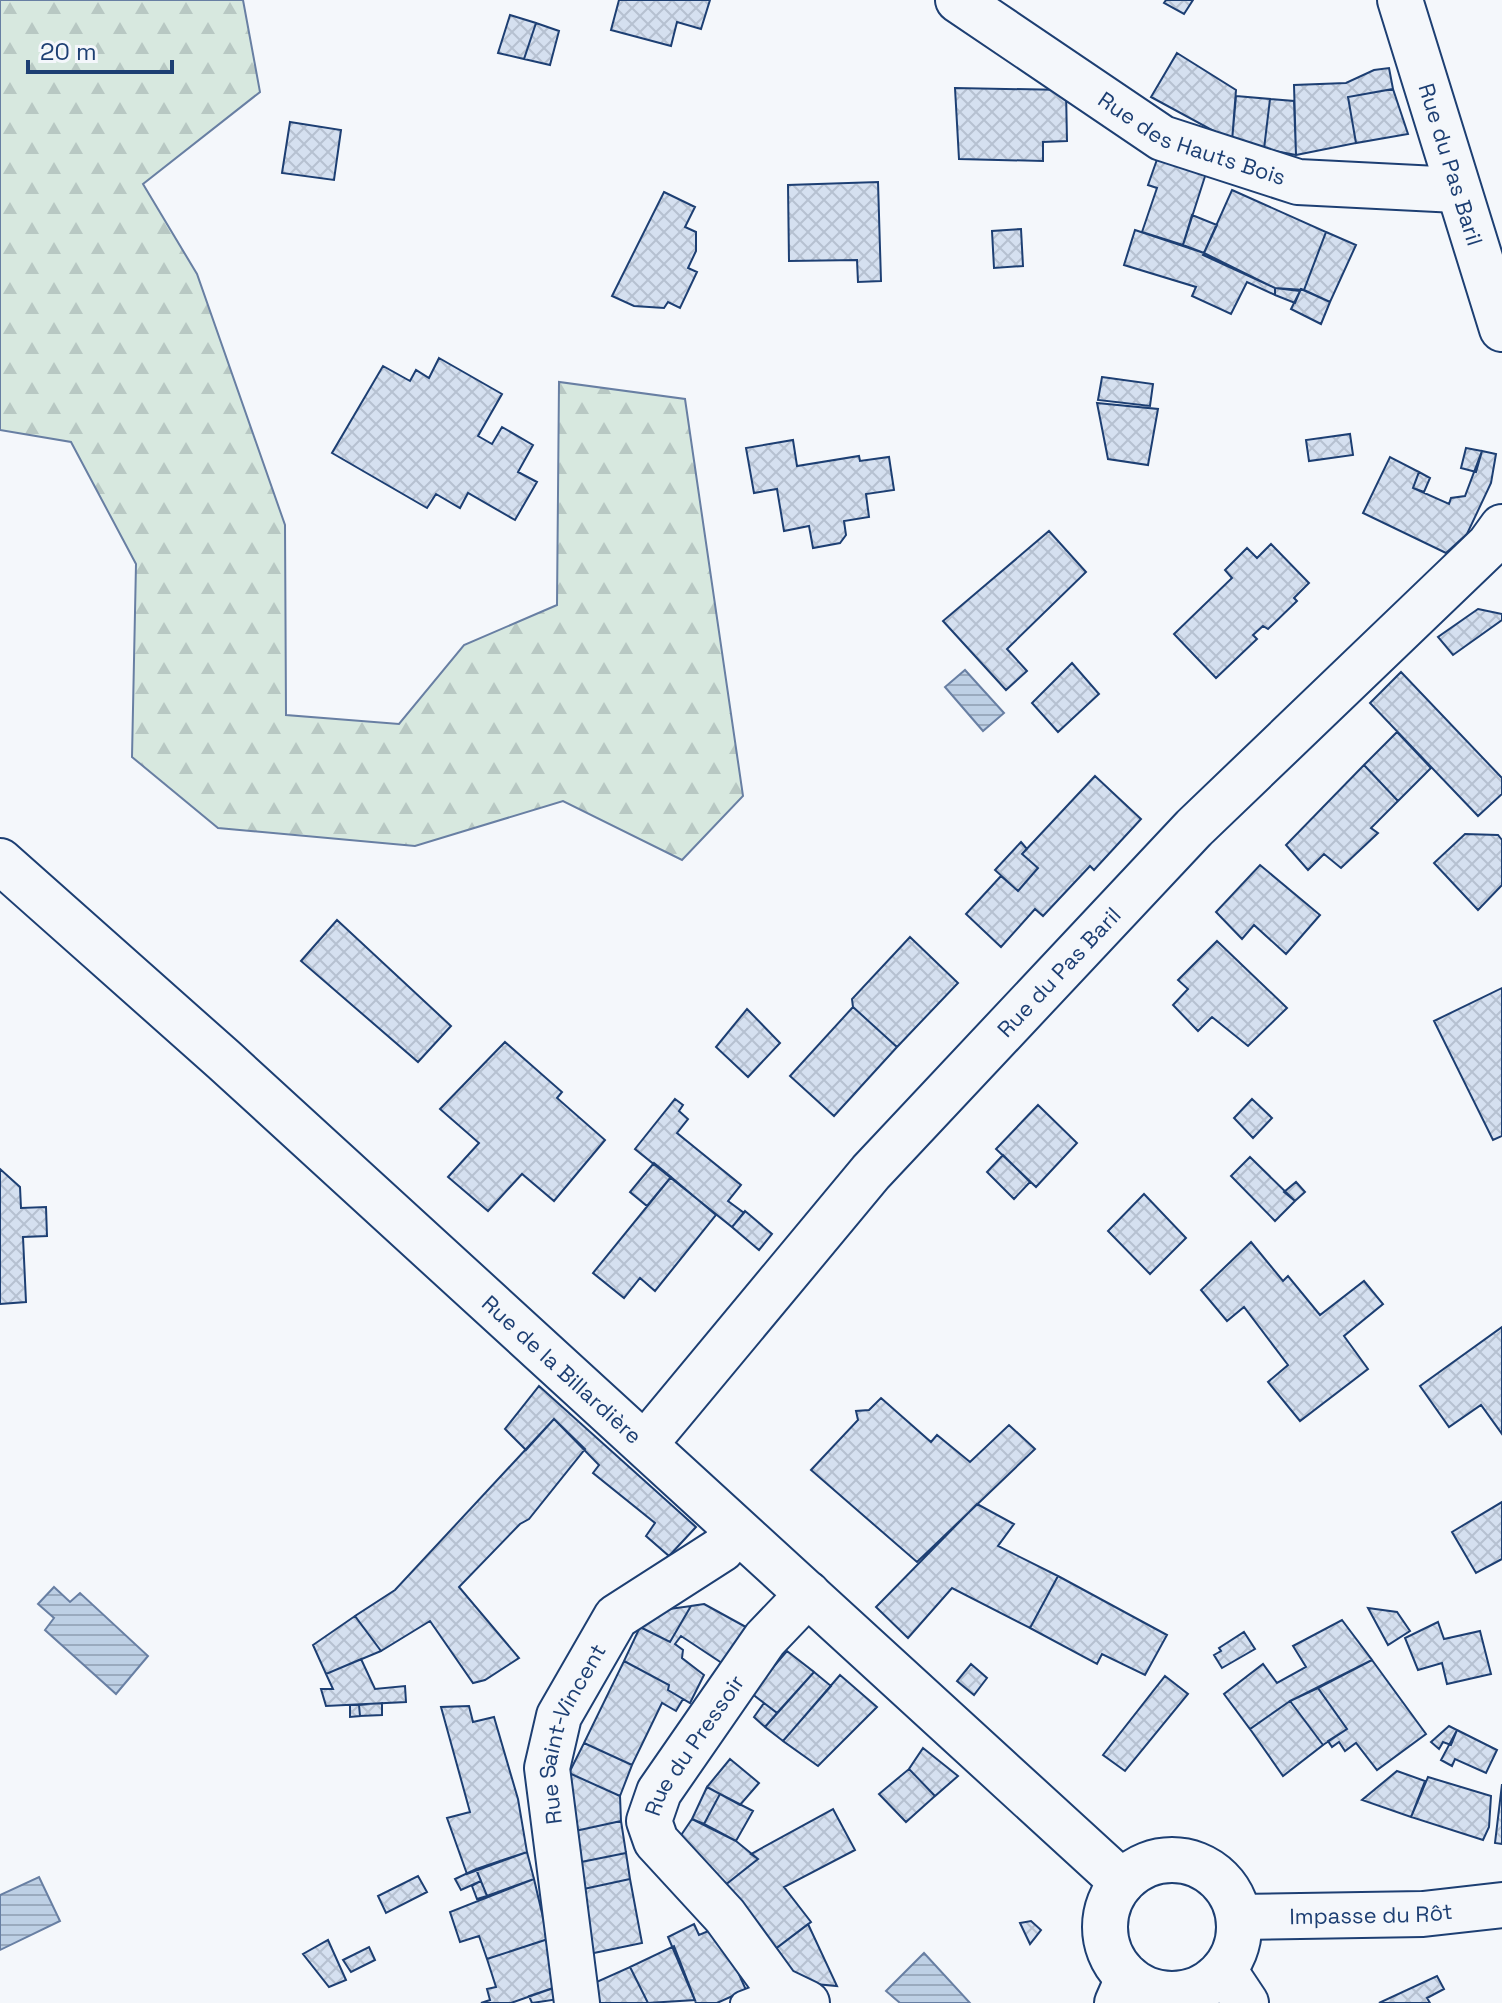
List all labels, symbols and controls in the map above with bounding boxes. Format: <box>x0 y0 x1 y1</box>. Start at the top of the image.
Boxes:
scale bar <box>28 24 172 74</box>
text: 20 m <box>40 36 97 67</box>
street label: Rue du Pas Baril <box>1413 80 1489 249</box>
street label: Rue des Hauts Bois <box>1093 85 1289 191</box>
street label: Rue du Pas Baril <box>991 901 1127 1043</box>
street label: Rue de la Billardière <box>476 1289 648 1450</box>
street label: Rue Saint-Vincent <box>533 1638 612 1826</box>
street label: Rue du Pressoir <box>638 1669 750 1819</box>
street label: Impasse du Rôt <box>1289 1897 1454 1930</box>

